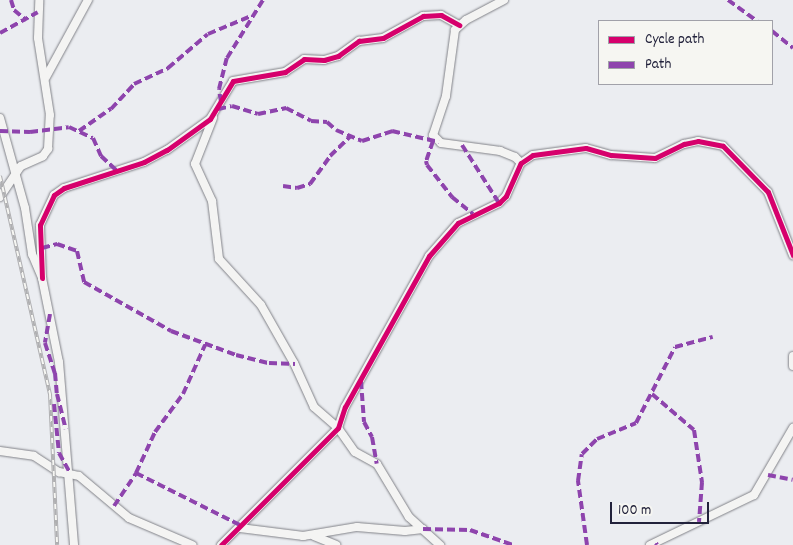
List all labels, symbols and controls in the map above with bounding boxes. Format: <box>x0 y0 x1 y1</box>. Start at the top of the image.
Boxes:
legend <box>598 20 773 85</box>
text: Cycle path <box>645 29 704 51</box>
text: Path <box>645 54 671 76</box>
scale bar <box>613 492 712 524</box>
text: 100 m <box>618 500 651 522</box>

